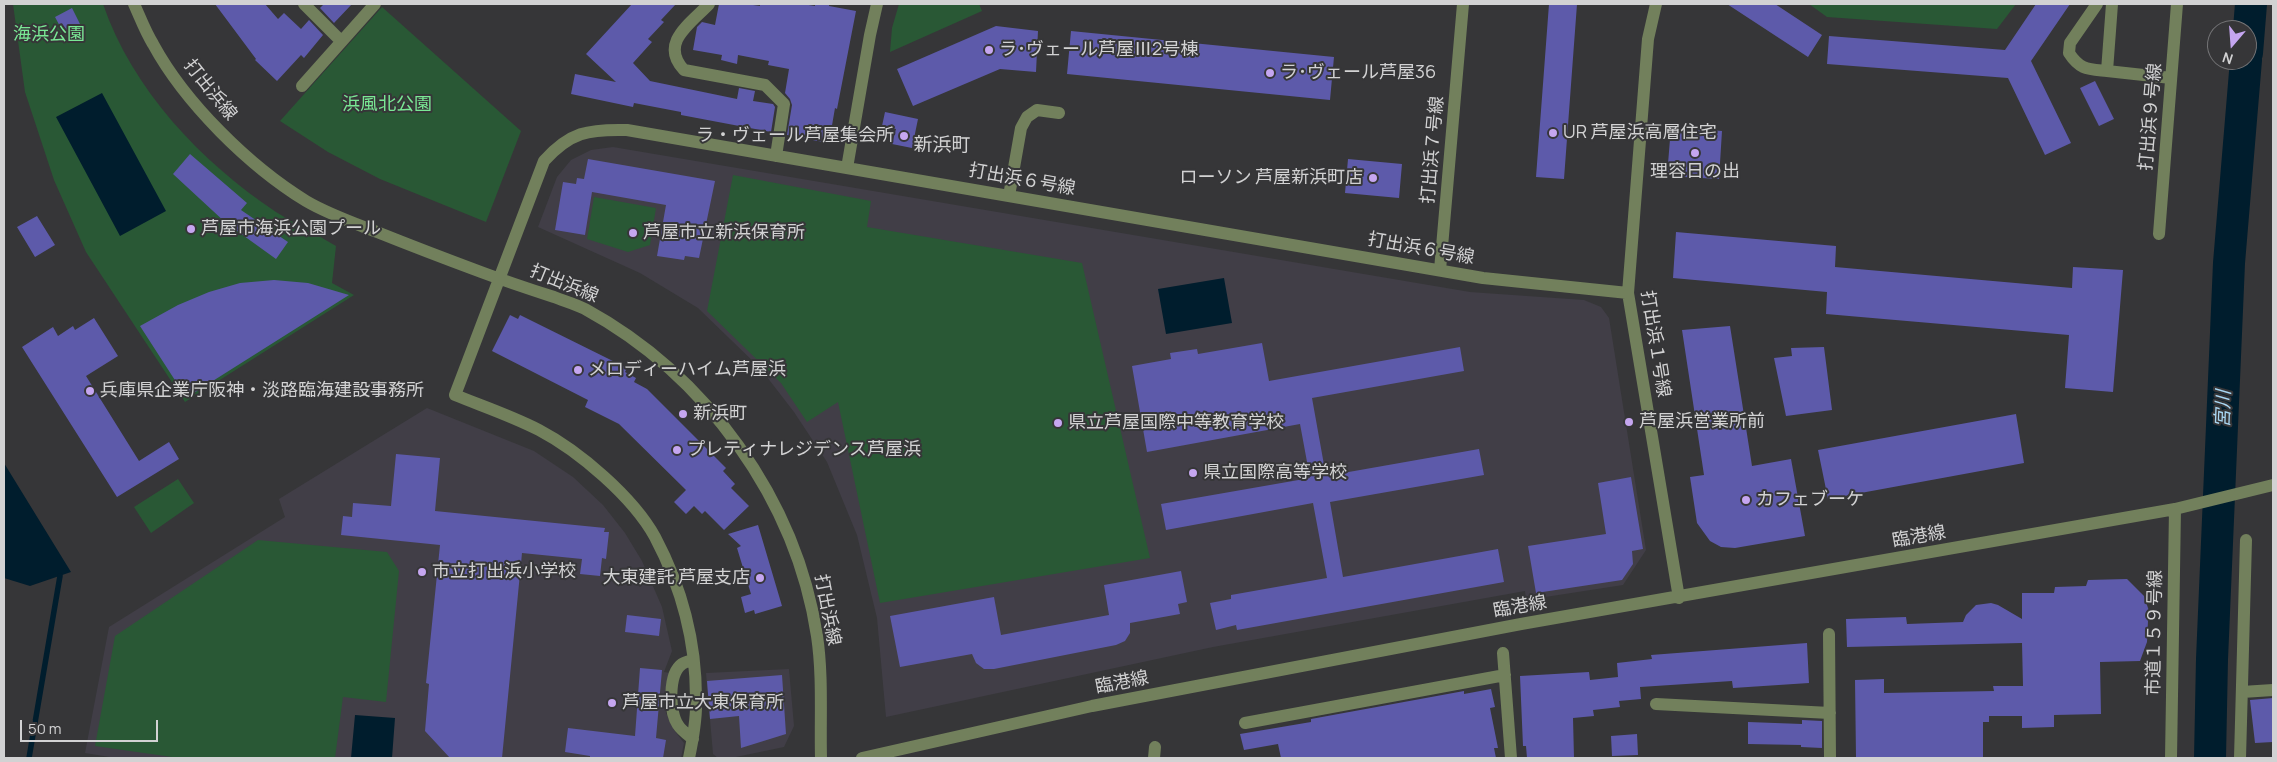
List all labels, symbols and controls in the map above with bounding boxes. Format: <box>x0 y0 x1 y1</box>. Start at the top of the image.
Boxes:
north arrow <box>2207 20 2257 70</box>
park label: 海浜公園 <box>13 24 85 46</box>
place label: ラ･ヴェール芦屋Ⅲ2号棟 <box>999 39 1198 61</box>
marker: ラ･ヴェール芦屋Ⅲ2号棟 <box>983 44 995 56</box>
text: N <box>2220 48 2235 69</box>
street label: 打出浜線 <box>179 55 241 125</box>
place label: ラ･ヴェール芦屋36 <box>1280 62 1436 84</box>
street label: 打出浜９号線 <box>2136 62 2166 172</box>
marker: ラ･ヴェール芦屋36 <box>1264 67 1276 79</box>
park label: 浜風北公園 <box>342 94 432 116</box>
street label: 打出浜７号線 <box>1418 95 1448 205</box>
place label: UR 芦屋浜高層住宅 <box>1563 122 1717 144</box>
place label: ラ・ヴェール芦屋集会所 <box>696 125 894 147</box>
marker: UR 芦屋浜高層住宅 <box>1547 127 1559 139</box>
marker: ラ・ヴェール芦屋集会所 <box>898 130 910 142</box>
district label: 新浜町 <box>914 135 970 157</box>
marker: 理容日の出 <box>1689 147 1701 159</box>
street label: 打出浜６号線 <box>967 160 1077 200</box>
place label: 理容日の出 <box>1650 161 1740 183</box>
place label: ローソン 芦屋新浜町店 <box>1179 167 1363 189</box>
marker: ローソン 芦屋新浜町店 <box>1367 172 1379 184</box>
place label: 芦屋市海浜公園プール <box>201 218 381 240</box>
place label: 芦屋市立新浜保育所 <box>643 222 805 244</box>
marker: 芦屋市海浜公園プール <box>185 223 197 235</box>
marker: 芦屋市立新浜保育所 <box>627 227 639 239</box>
street label: 打出浜６号線 <box>1366 229 1476 269</box>
street label: 打出浜線 <box>527 261 601 307</box>
street label: 打出浜１号線 <box>1636 289 1674 399</box>
place label: メロディーハイム芦屋浜 <box>588 359 786 381</box>
marker: メロディーハイム芦屋浜 <box>572 364 584 376</box>
place label: 兵庫県企業庁阪神・淡路臨海建設事務所 <box>100 380 424 402</box>
marker: 兵庫県企業庁阪神・淡路臨海建設事務所 <box>84 385 96 397</box>
water label: 宮川 <box>2212 390 2236 428</box>
place label: 新浜町 <box>693 403 747 425</box>
marker: 新浜町 <box>677 408 689 420</box>
place label: 芦屋浜営業所前 <box>1639 411 1765 433</box>
place label: 県立芦屋国際中等教育学校 <box>1068 412 1284 434</box>
marker: 芦屋浜営業所前 <box>1623 416 1635 428</box>
marker: 県立芦屋国際中等教育学校 <box>1052 417 1064 429</box>
place label: プレティナレジデンス芦屋浜 <box>687 439 921 461</box>
marker: プレティナレジデンス芦屋浜 <box>671 444 683 456</box>
place label: 県立国際高等学校 <box>1203 462 1347 484</box>
marker: 県立国際高等学校 <box>1187 467 1199 479</box>
place label: カフェブーケ <box>1756 489 1864 511</box>
marker: カフェブーケ <box>1740 494 1752 506</box>
street label: 臨港線 <box>1891 522 1947 552</box>
place label: 市立打出浜小学校 <box>432 561 576 583</box>
marker: 市立打出浜小学校 <box>416 566 428 578</box>
place label: 大東建託 芦屋支店 <box>602 567 750 589</box>
street label: 市道１５９号線 <box>2143 570 2167 696</box>
marker: 大東建託 芦屋支店 <box>754 572 766 584</box>
street label: 打出浜線 <box>810 573 844 647</box>
street label: 臨港線 <box>1492 592 1548 622</box>
street label: 臨港線 <box>1093 667 1151 699</box>
place label: 芦屋市立大東保育所 <box>622 692 784 714</box>
marker: 芦屋市立大東保育所 <box>606 697 618 709</box>
scale bar <box>22 710 160 742</box>
text: 50 m <box>28 718 62 739</box>

